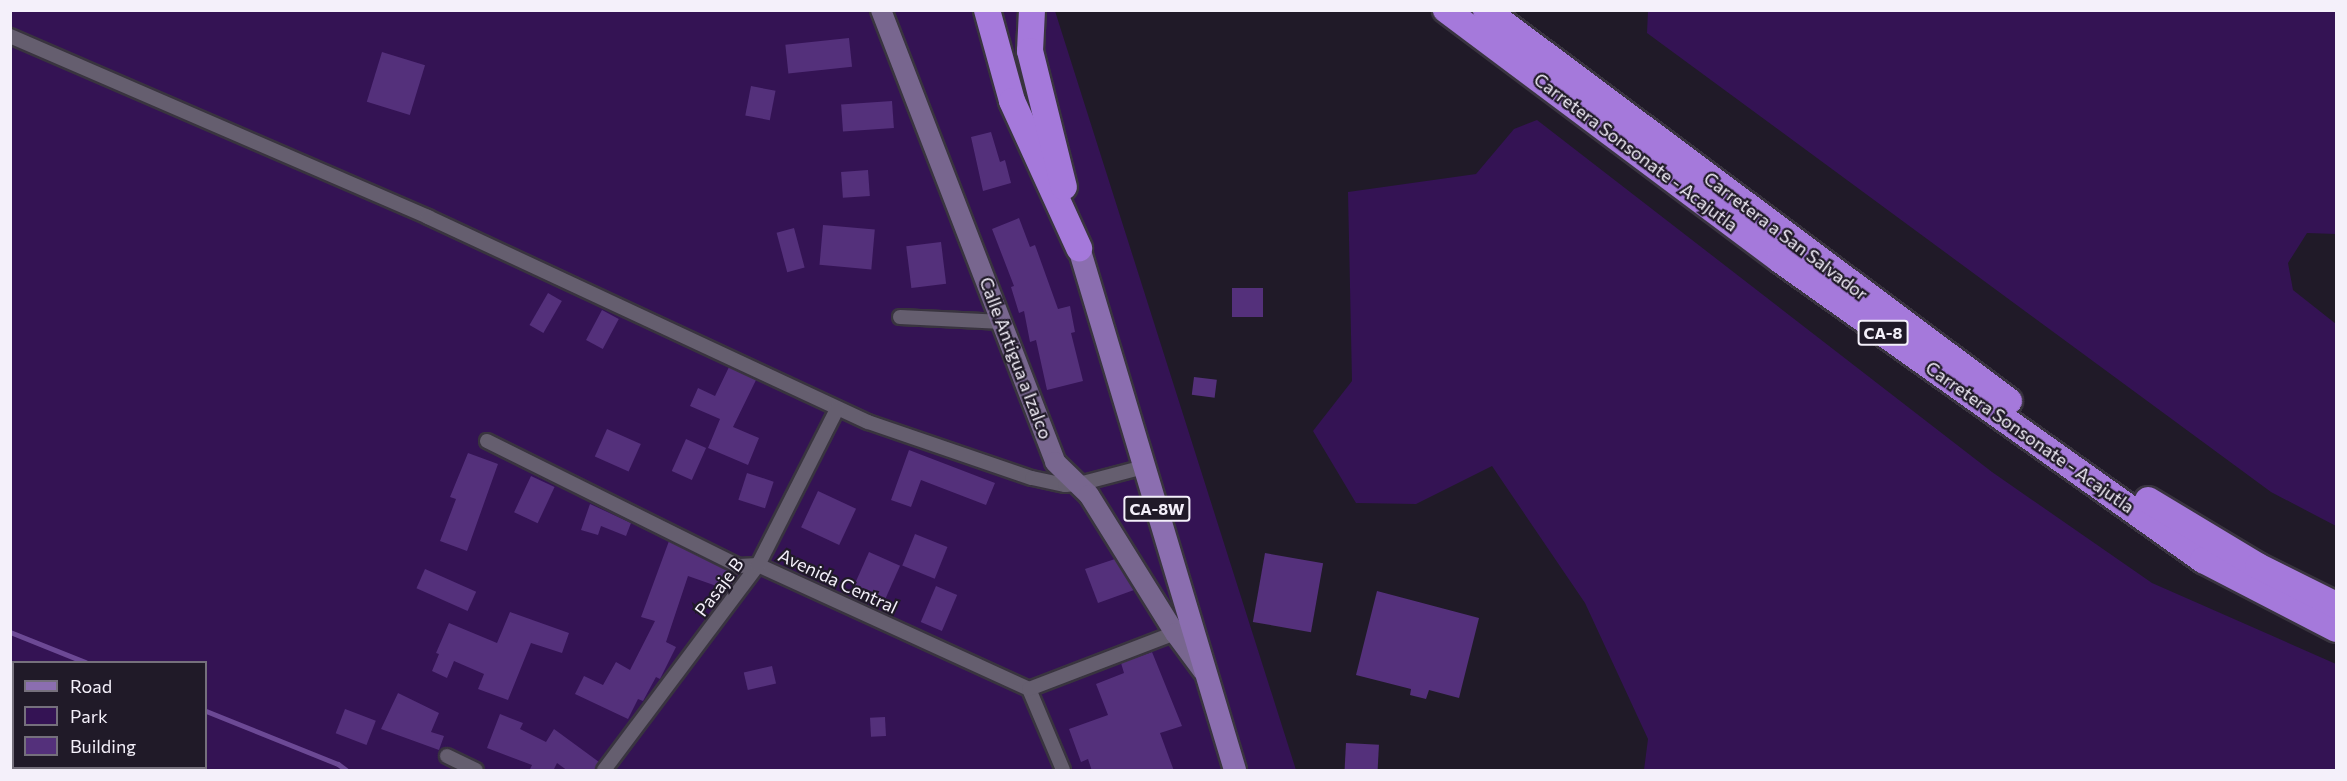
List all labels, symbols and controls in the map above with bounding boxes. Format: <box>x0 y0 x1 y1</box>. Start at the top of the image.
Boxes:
street label: Carretera Sonsonate - Acajutla <box>1530 68 1742 236</box>
street label: Carretera a San Salvador <box>1700 167 1872 305</box>
street label: Calle Antigua a Izalco <box>975 274 1057 442</box>
road number: CA-8 <box>1858 320 1908 346</box>
street label: Carretera Sonsonate - Acajutla <box>1922 357 2138 517</box>
road number: CA-8W <box>1122 496 1192 522</box>
street label: Avenida Central <box>775 544 901 618</box>
street label: Pasaje B <box>690 554 748 620</box>
legend <box>12 661 207 769</box>
text: Road <box>70 675 112 697</box>
text: Park <box>70 705 108 727</box>
text: Building <box>70 735 136 757</box>

